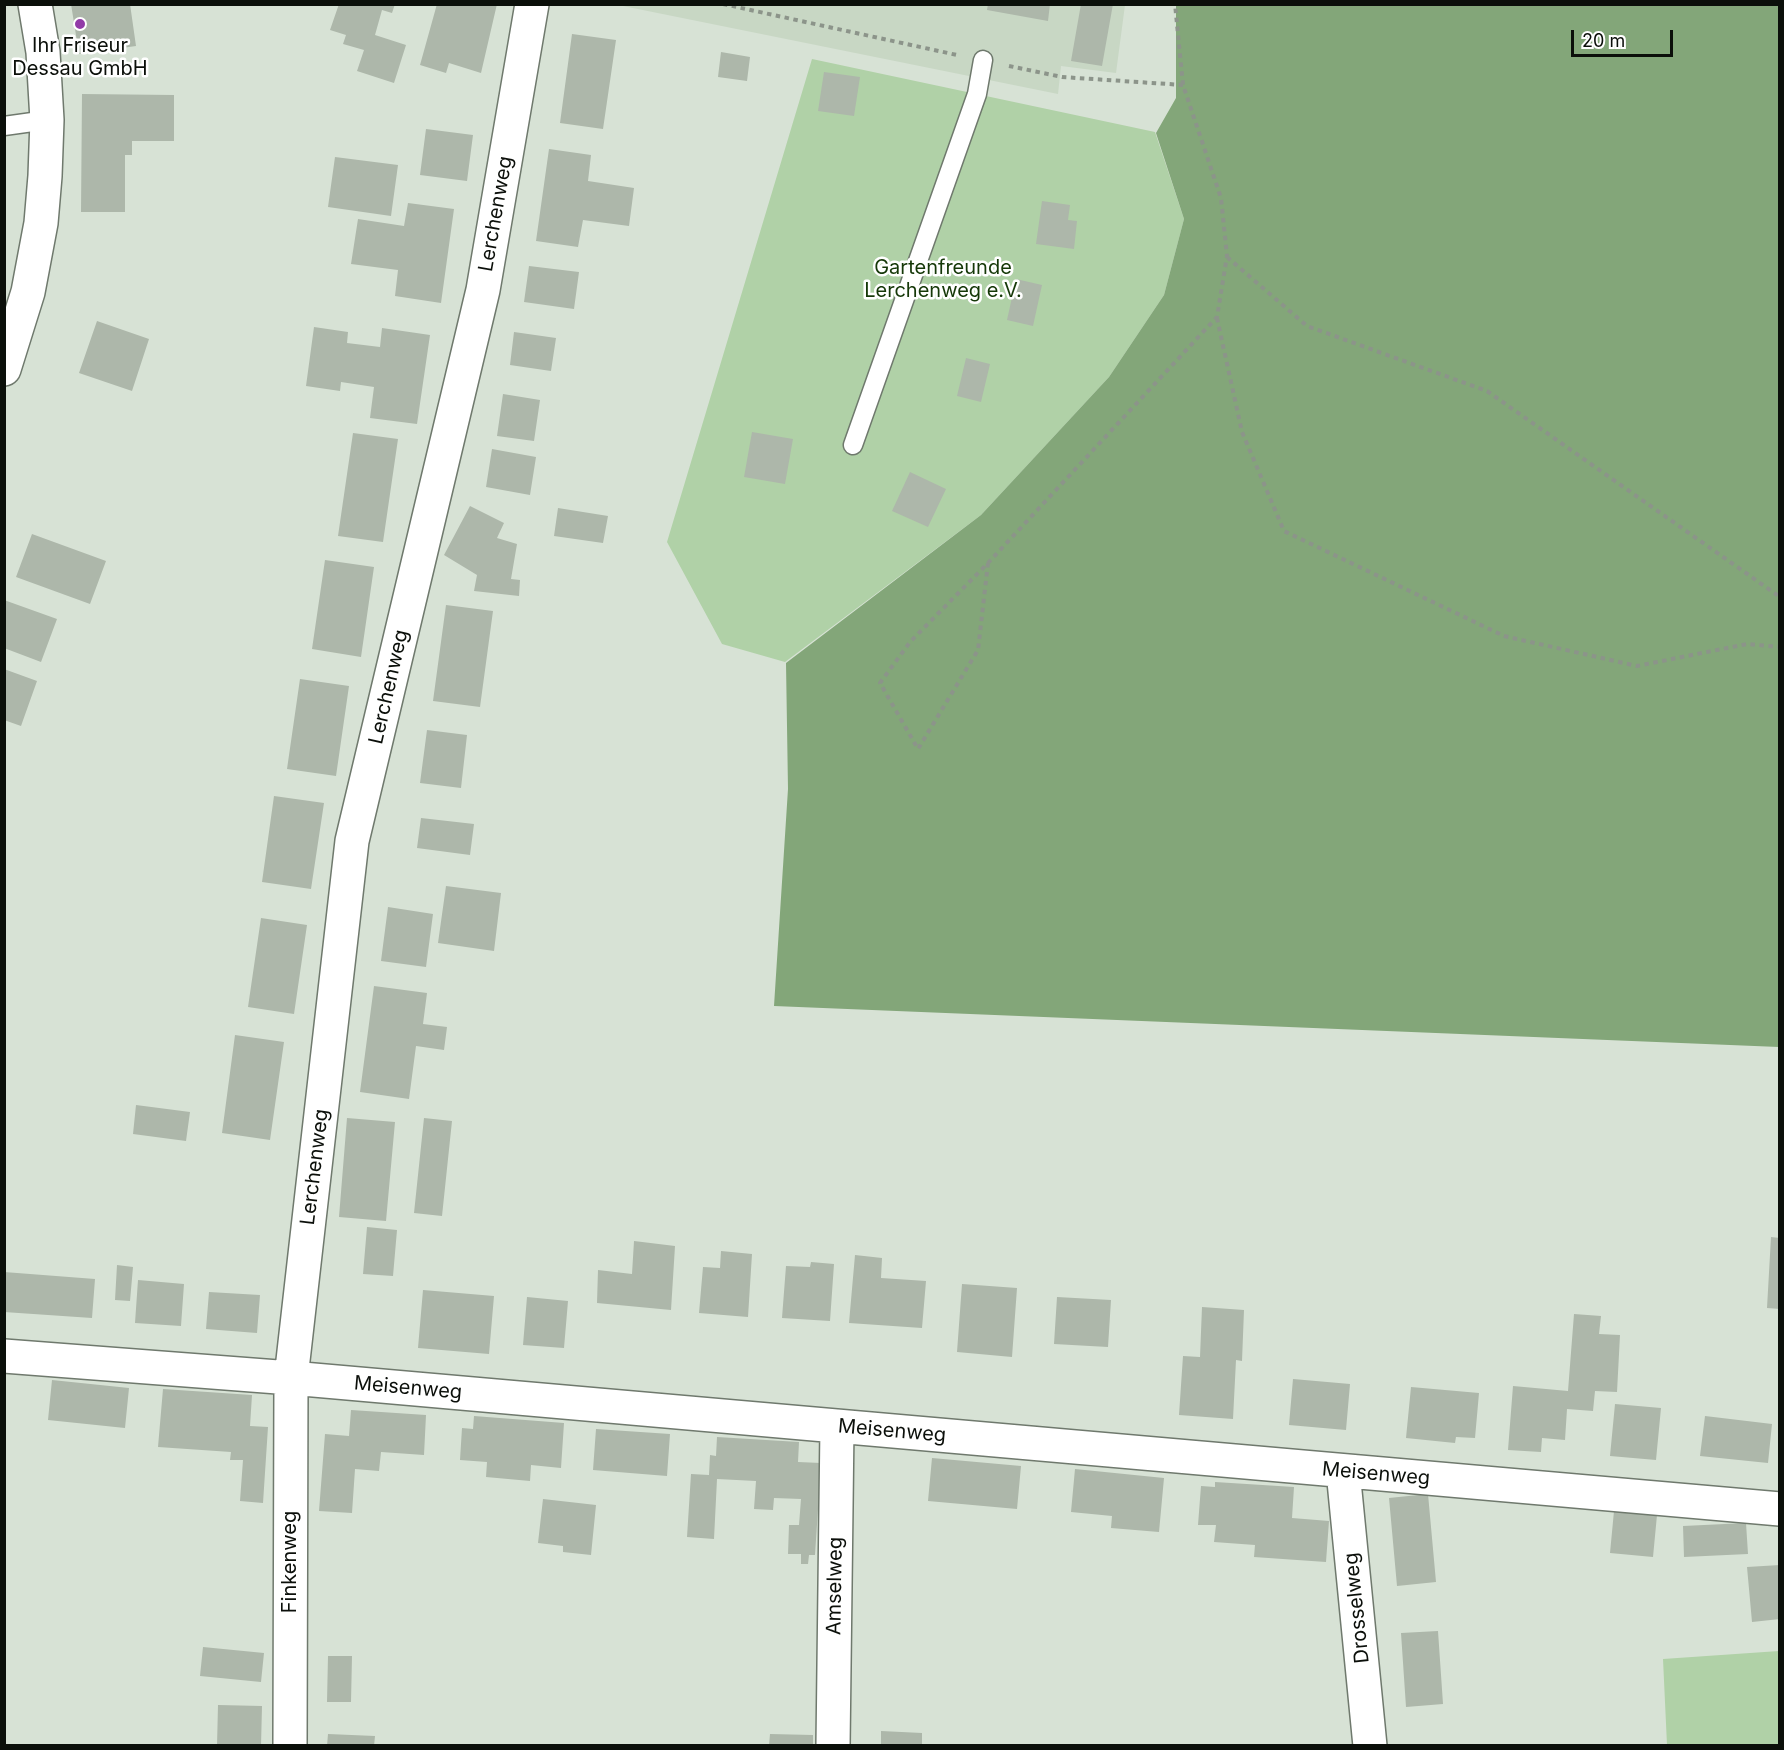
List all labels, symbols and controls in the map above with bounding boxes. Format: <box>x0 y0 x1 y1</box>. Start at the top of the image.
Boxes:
marker: Ihr Friseur Dessau GmbH <box>73 17 87 31</box>
scale bar <box>1574 18 1676 56</box>
text: 20 m <box>1582 30 1625 51</box>
place label: Ihr Friseur Dessau GmbH <box>12 34 148 81</box>
street label: Lerchenweg <box>474 154 518 274</box>
park label: Gartenfreunde Lerchenweg e.V. <box>864 256 1022 303</box>
street label: Lerchenweg <box>364 627 414 747</box>
street label: Lerchenweg <box>296 1108 334 1226</box>
street label: Meisenweg <box>353 1371 463 1405</box>
street label: Meisenweg <box>837 1414 947 1448</box>
street label: Meisenweg <box>1321 1457 1431 1491</box>
street label: Finkenweg <box>278 1511 302 1613</box>
street label: Amselweg <box>822 1537 848 1635</box>
street label: Drosselweg <box>1339 1551 1375 1665</box>

